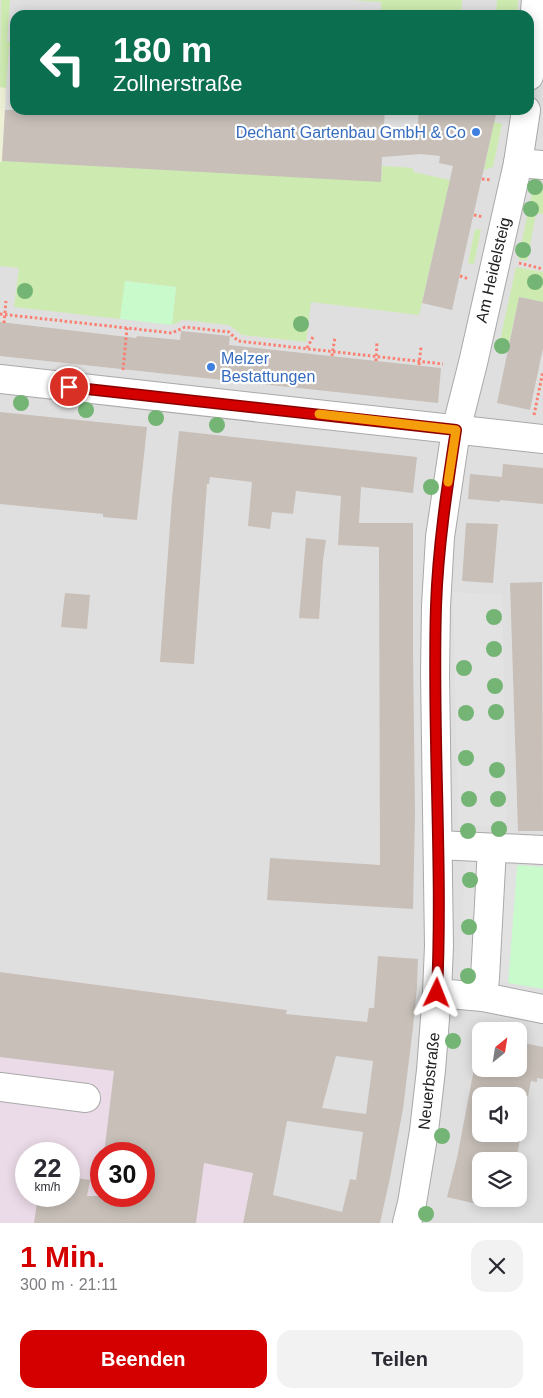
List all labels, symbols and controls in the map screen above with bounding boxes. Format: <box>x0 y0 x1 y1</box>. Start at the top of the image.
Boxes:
icon: left <box>30 30 95 95</box>
text: 180 m <box>113 30 212 69</box>
text: Zollnerstraße <box>113 71 243 96</box>
place label: Dechant Gartenbau GmbH & Co <box>236 124 466 141</box>
marker: Dechant Gartenbau GmbH & Co <box>470 126 482 138</box>
street label: Am Heidelsteig <box>473 216 513 324</box>
place label: Melzer Bestattungen <box>221 350 315 385</box>
marker: Melzer Bestattungen <box>205 361 217 373</box>
pin <box>48 366 90 408</box>
icon: arrive <box>55 373 83 401</box>
position arrow <box>410 966 462 1018</box>
north arrow <box>472 1022 528 1078</box>
map controls <box>472 1022 527 1207</box>
street label: Neuerbstraße <box>415 1031 443 1131</box>
button: sound <box>472 1087 527 1142</box>
speed limit sign: 30 <box>90 1142 155 1207</box>
button: layers <box>472 1152 527 1207</box>
text: 22 <box>34 1154 61 1182</box>
text: km/h <box>34 1180 61 1194</box>
text: 1 Min. <box>20 1240 105 1273</box>
button: close <box>471 1240 523 1292</box>
text: 300 m · 21:11 <box>20 1276 118 1293</box>
button: Beenden <box>20 1330 267 1388</box>
button: Teilen <box>277 1330 523 1388</box>

